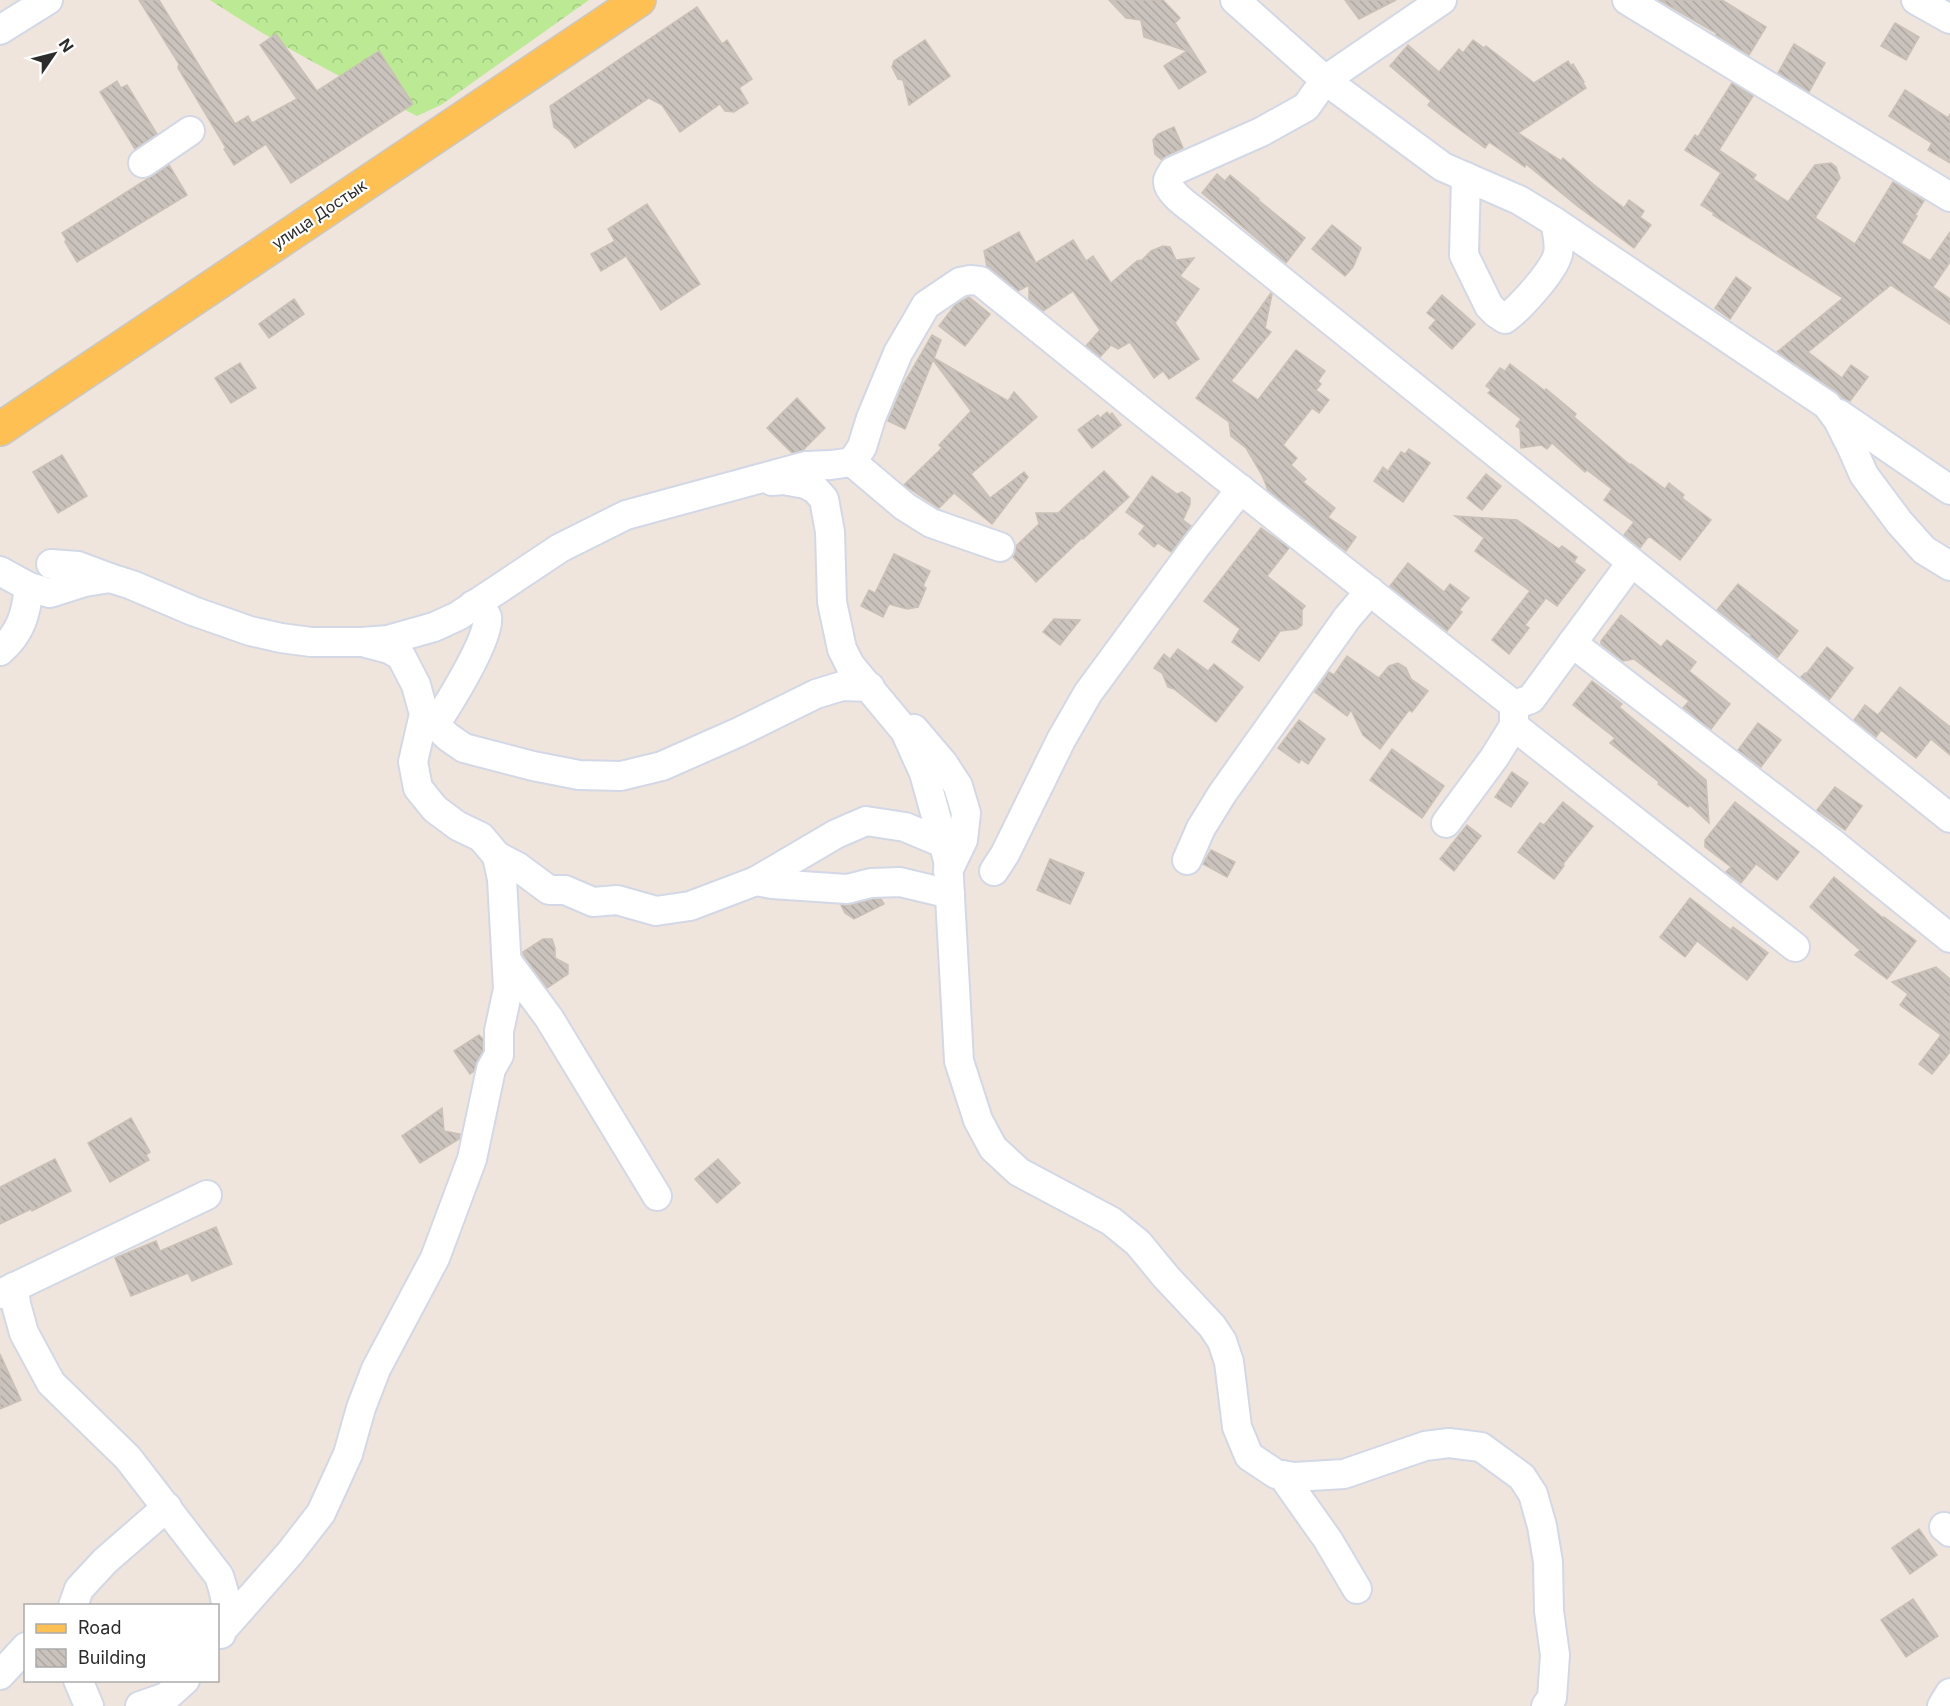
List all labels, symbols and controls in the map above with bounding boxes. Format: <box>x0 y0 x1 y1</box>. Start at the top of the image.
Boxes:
north arrow <box>24 24 84 84</box>
text: N <box>55 35 78 56</box>
street label: улица Достык <box>268 175 370 253</box>
legend <box>24 1604 219 1682</box>
text: Road <box>78 1617 121 1638</box>
text: Building <box>78 1647 146 1668</box>

